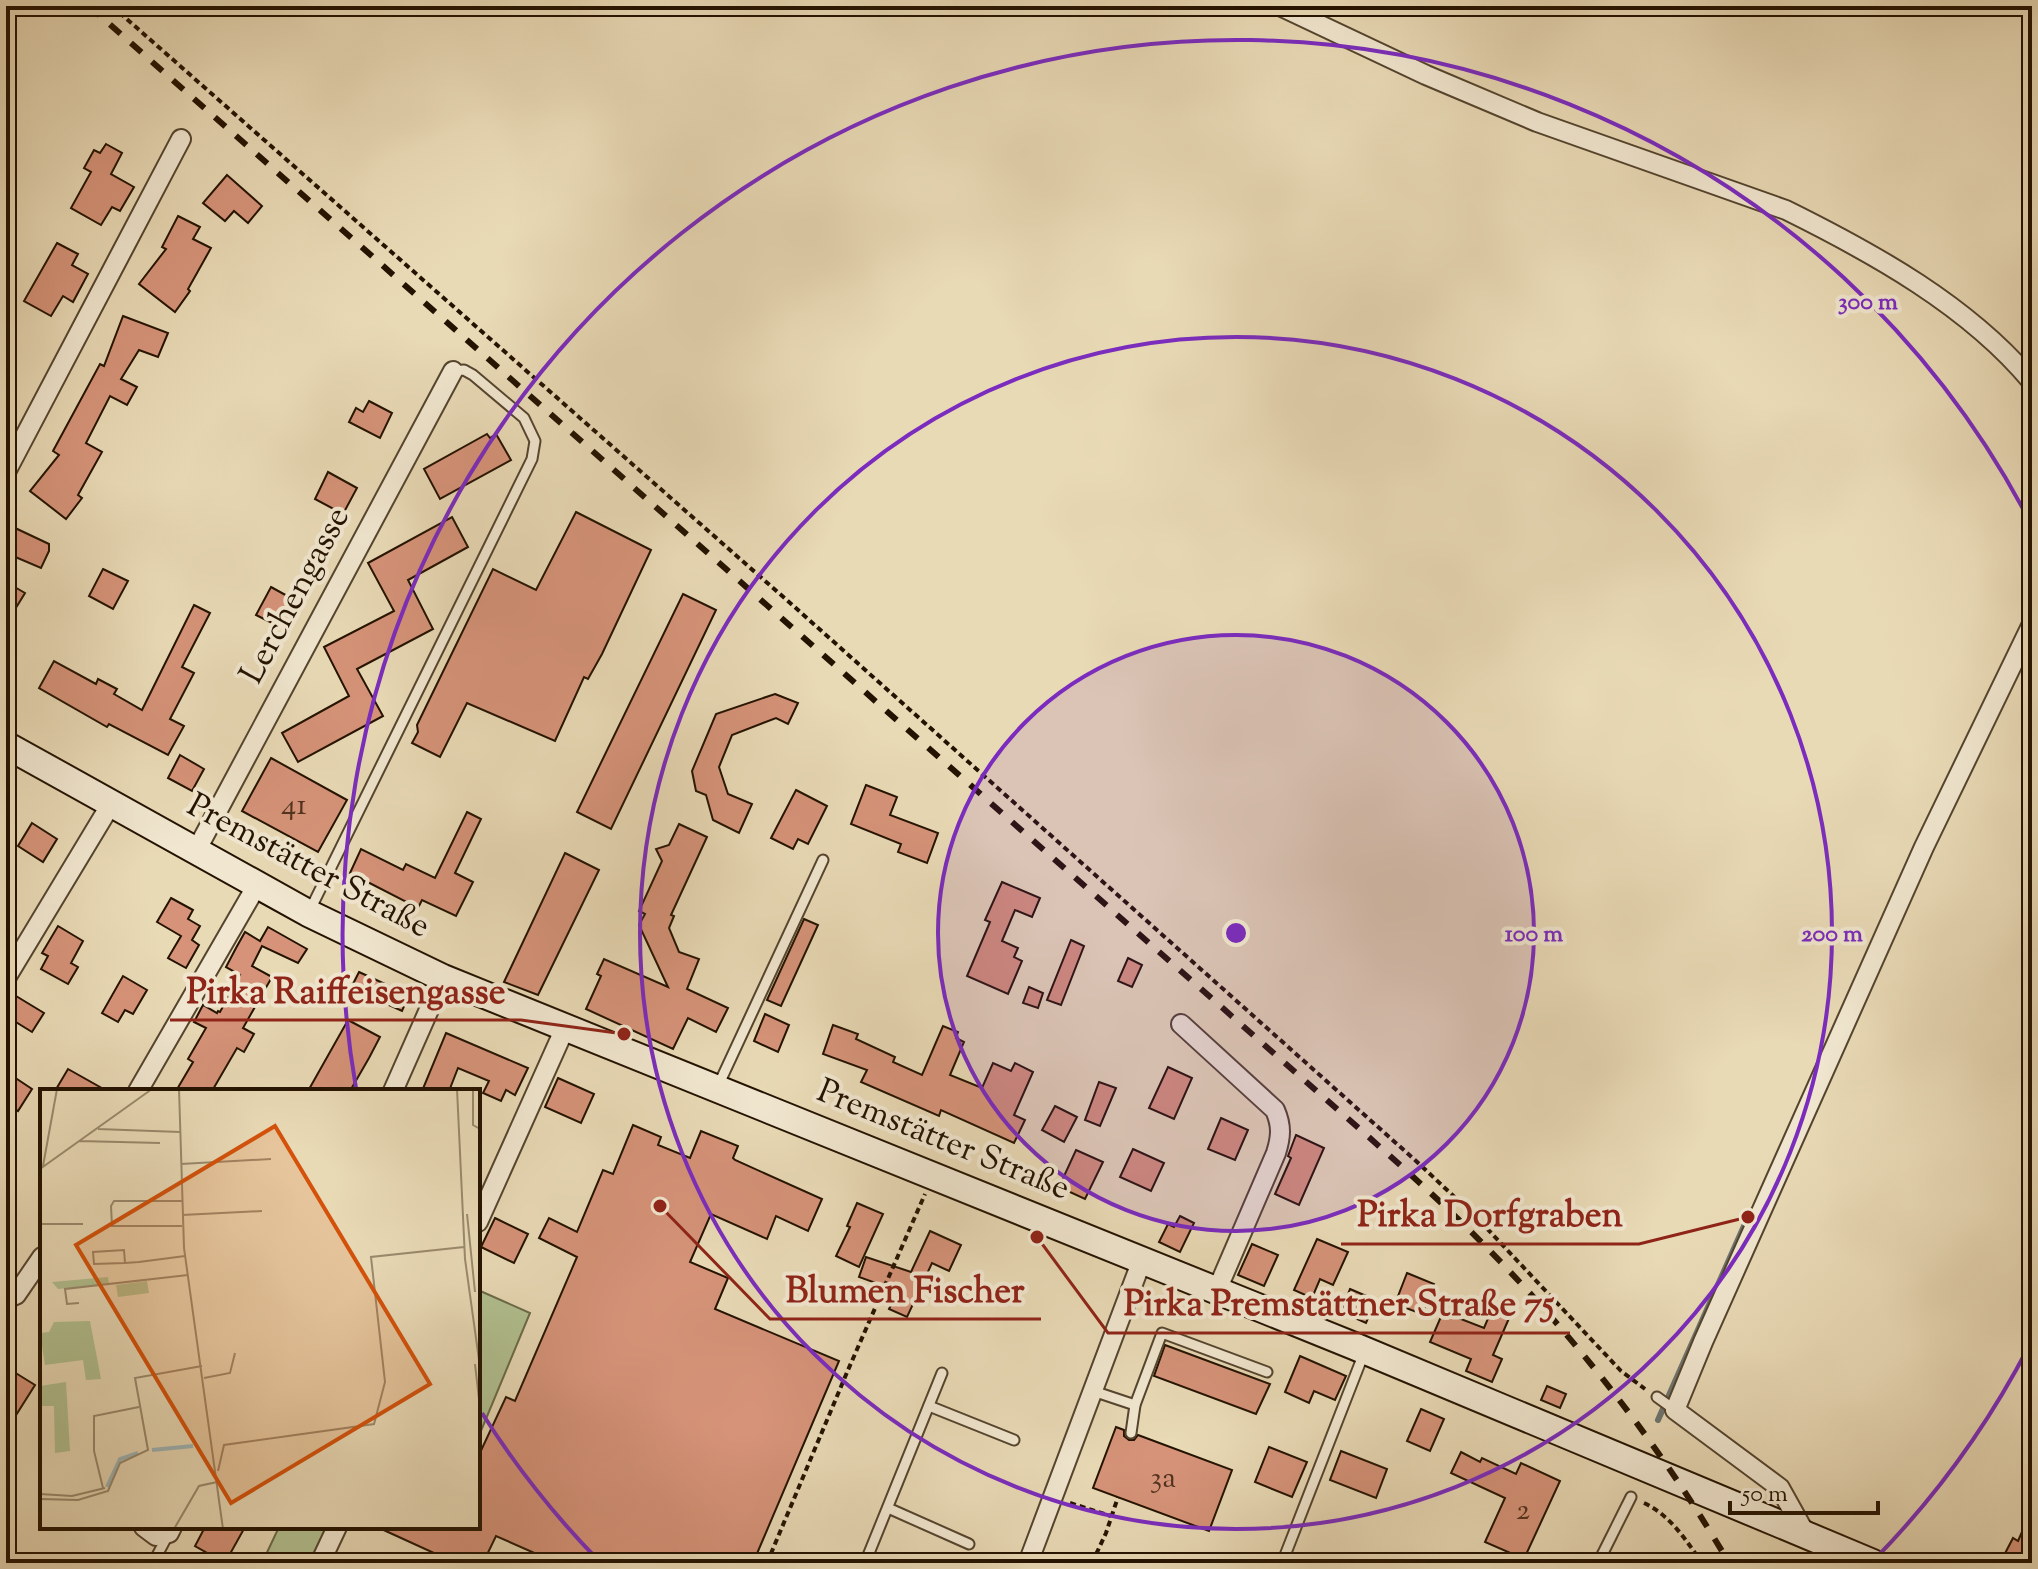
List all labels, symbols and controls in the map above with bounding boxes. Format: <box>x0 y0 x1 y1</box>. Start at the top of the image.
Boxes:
text: 300 m <box>1838 286 1898 320</box>
street label: Lerchengasse <box>229 499 363 693</box>
street label: Premstätter Straße <box>178 782 438 952</box>
house number: 41 <box>281 785 307 828</box>
text: 100 m <box>1505 918 1563 952</box>
text: 200 m <box>1801 918 1863 952</box>
centre of rings <box>1222 919 1250 947</box>
callout: Pirka Raiffeisengasse <box>170 960 521 1020</box>
text: Pirka Raiffeisengasse <box>187 968 505 1020</box>
street label: Premstätter Straße <box>809 1068 1077 1214</box>
inset map <box>40 1089 480 1529</box>
callout: Pirka Dorfgraben <box>1341 1184 1639 1244</box>
text: Pirka Dorfgraben <box>1357 1191 1623 1243</box>
callout: Blumen Fischer <box>770 1259 1041 1319</box>
text: Blumen Fischer <box>786 1267 1025 1319</box>
callout: Pirka Premstättner Straße 75 <box>1108 1273 1570 1333</box>
text: Pirka Premstättner Straße 75 <box>1124 1280 1555 1332</box>
house number: 3a <box>1150 1458 1176 1501</box>
scale bar <box>1730 1465 1878 1515</box>
text: 50 m <box>1740 1478 1788 1512</box>
house number: 2 <box>1516 1490 1530 1533</box>

